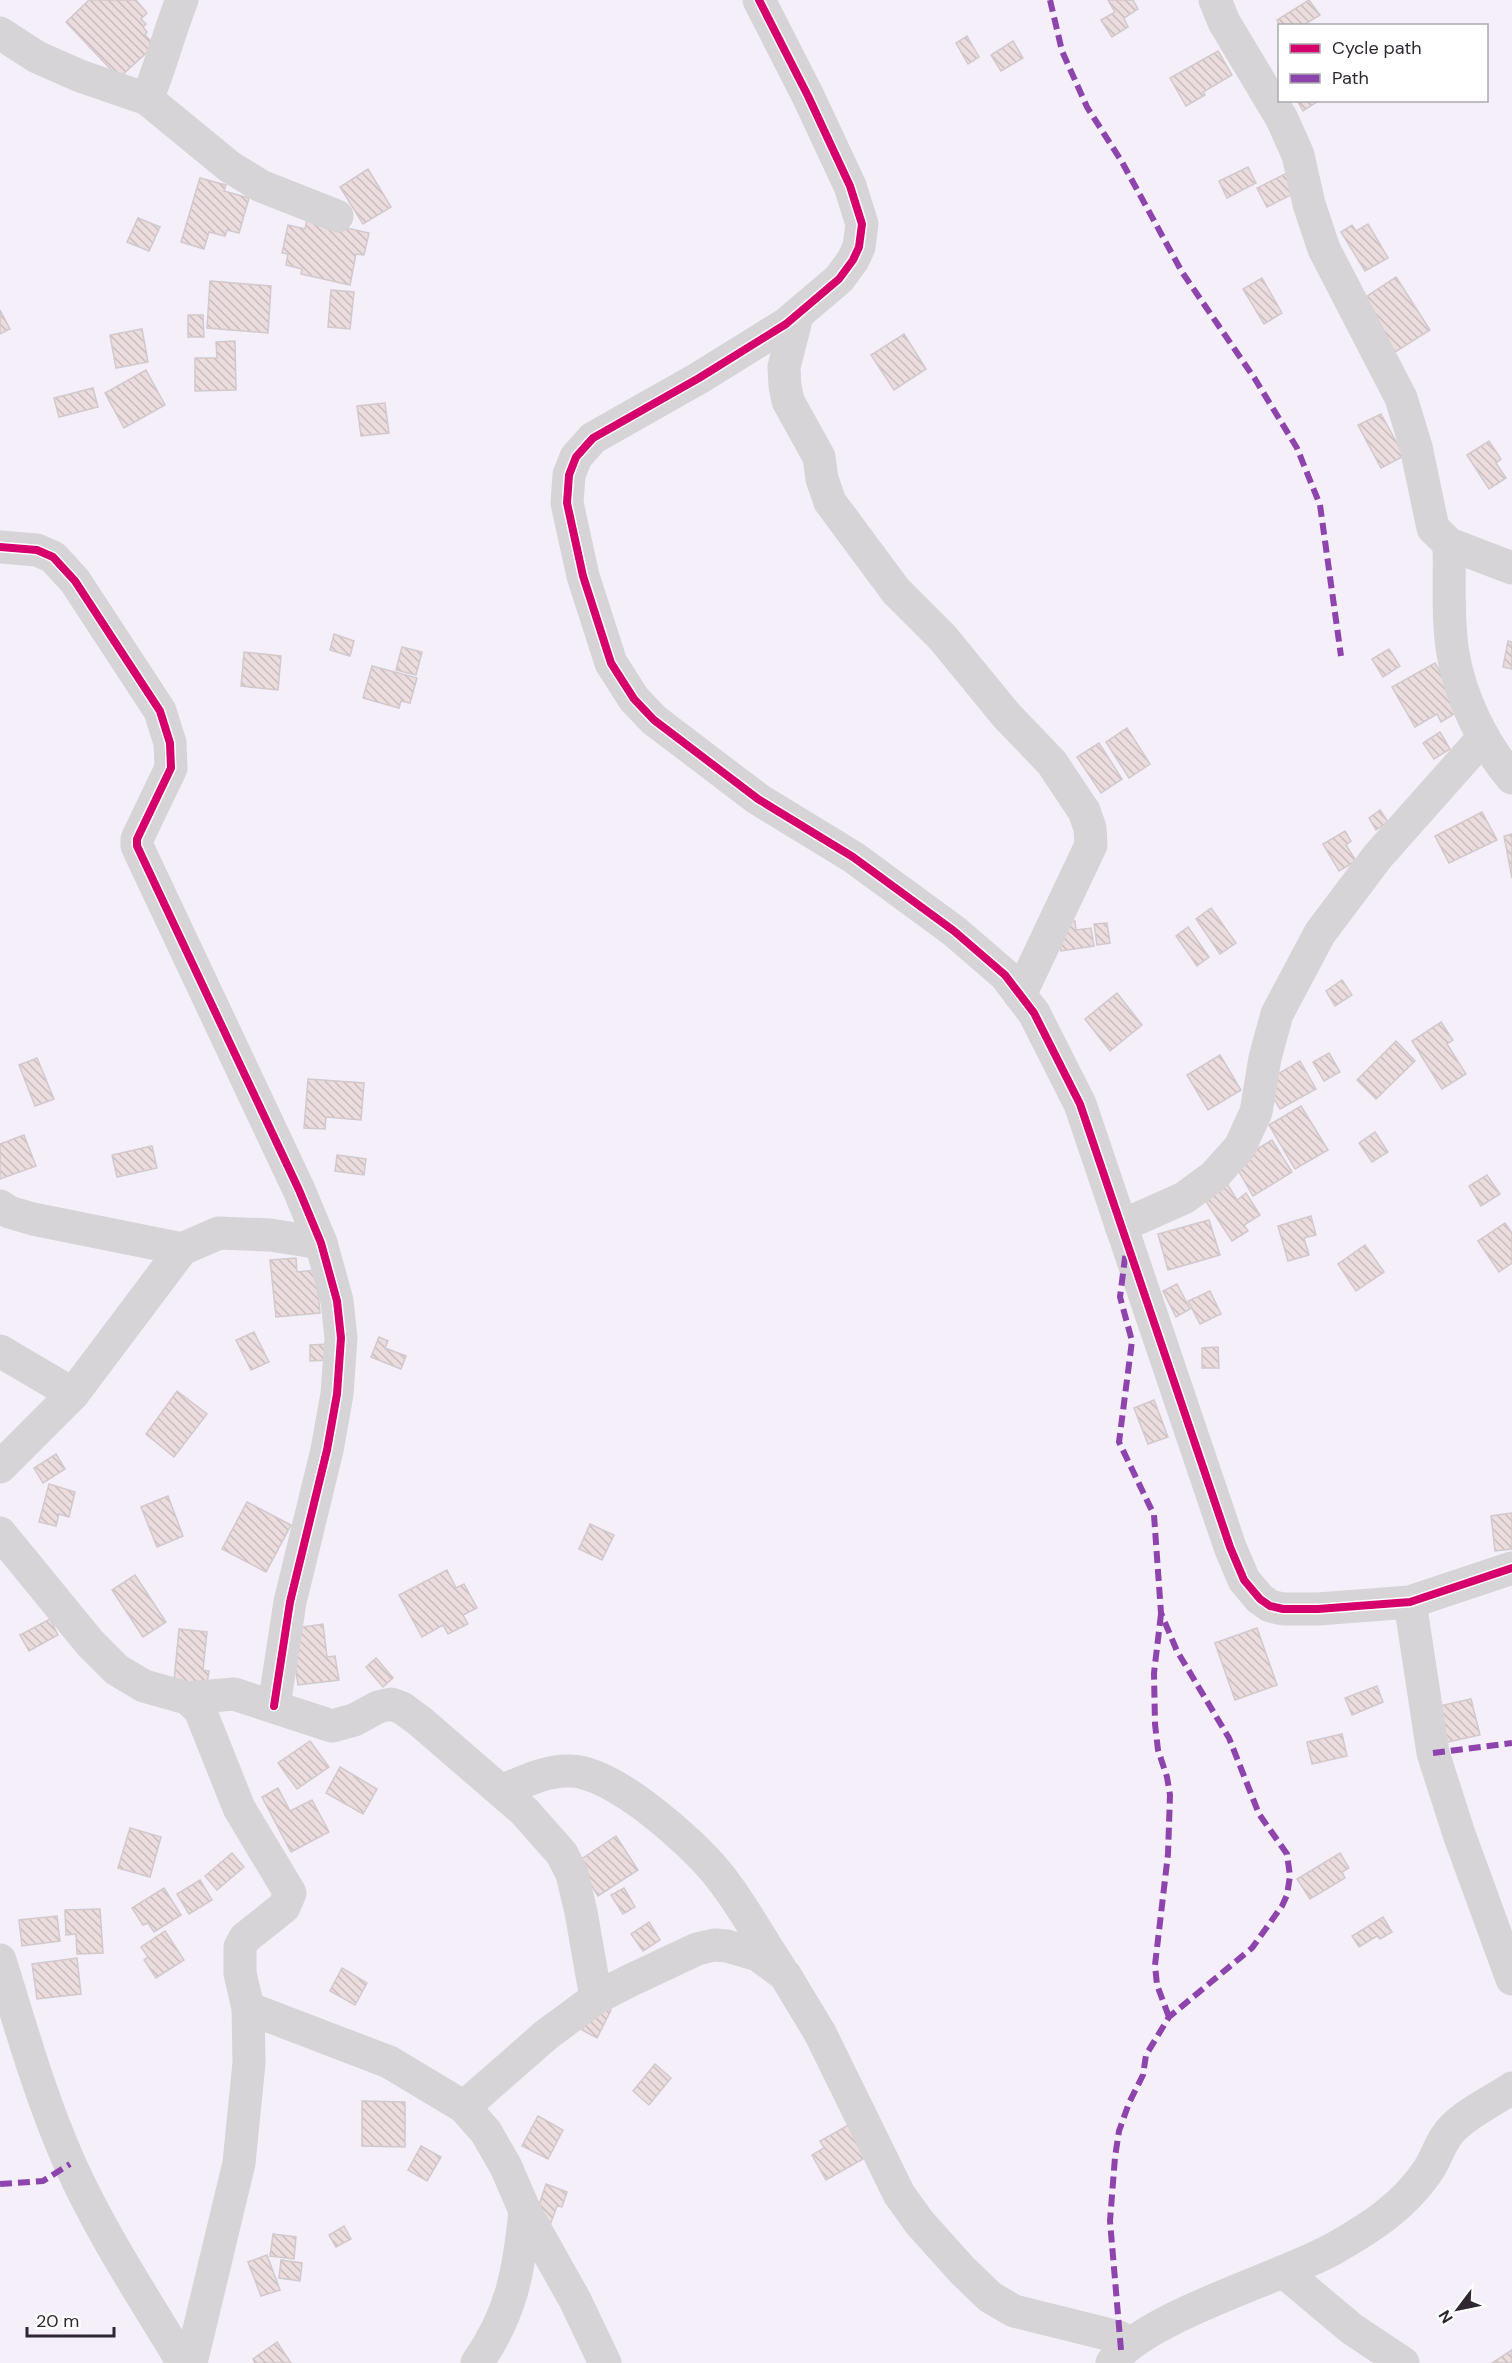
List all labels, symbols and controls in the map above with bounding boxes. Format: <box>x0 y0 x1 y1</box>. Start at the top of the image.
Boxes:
legend <box>1278 24 1488 102</box>
text: Cycle path <box>1332 36 1422 60</box>
text: Path <box>1332 66 1369 90</box>
north arrow <box>1428 2279 1488 2339</box>
scale bar <box>27 2300 114 2338</box>
text: N <box>1434 2306 1458 2327</box>
text: 20 m <box>36 2309 79 2333</box>

